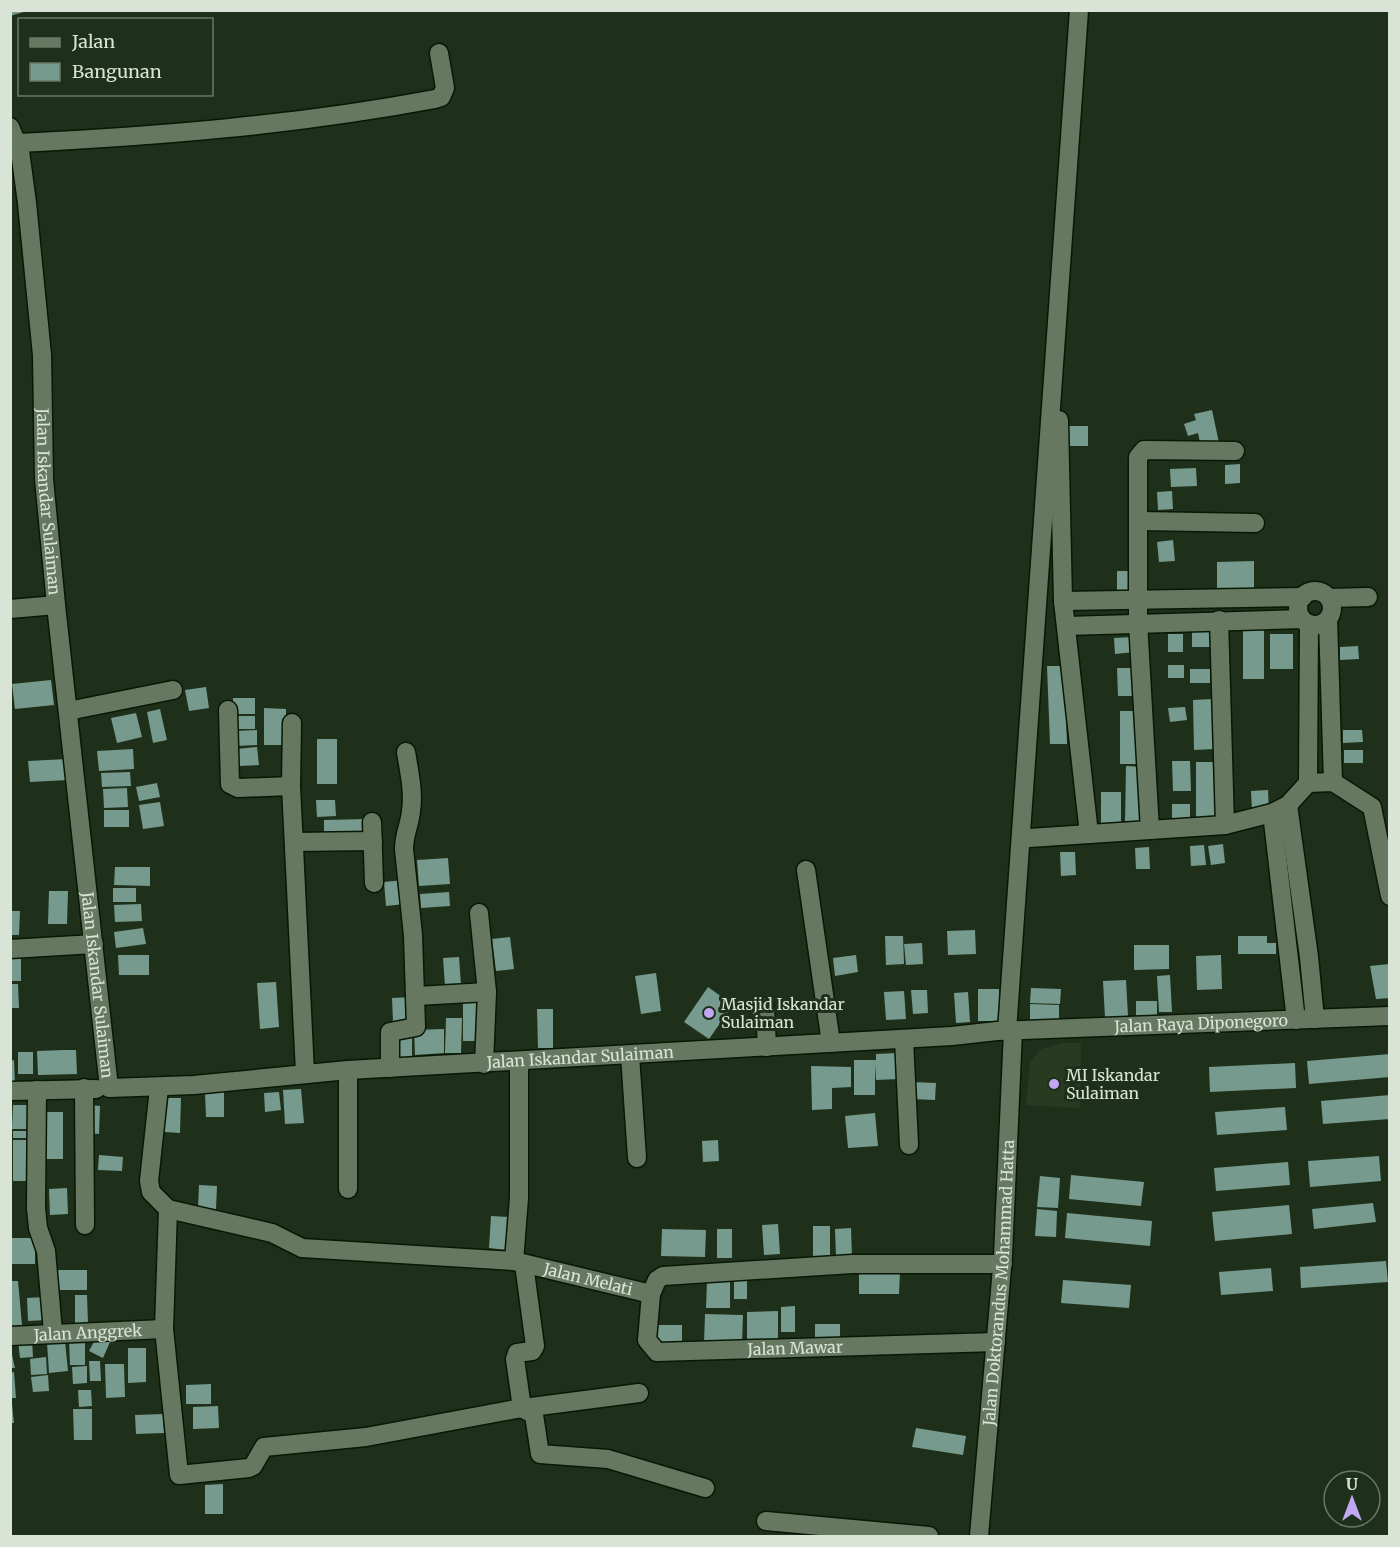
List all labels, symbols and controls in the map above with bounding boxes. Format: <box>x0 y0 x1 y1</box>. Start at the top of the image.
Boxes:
legend <box>18 18 213 96</box>
text: Jalan <box>71 30 115 53</box>
text: Bangunan <box>72 60 162 83</box>
street label: Jalan Iskandar Sulaiman <box>33 407 65 596</box>
street label: Jalan Iskandar Sulaiman <box>77 890 118 1080</box>
place label: Masjid Iskandar Sulaiman <box>721 994 845 1032</box>
marker: Masjid Iskandar Sulaiman <box>702 1006 716 1020</box>
street label: Jalan Raya Diponegoro <box>1113 1010 1288 1037</box>
street label: Jalan Iskandar Sulaiman <box>485 1042 675 1072</box>
place label: MI Iskandar Sulaiman <box>1066 1065 1160 1103</box>
marker: MI Iskandar Sulaiman <box>1047 1077 1061 1091</box>
street label: Jalan Doktorandus Mohammad Hatta <box>978 1139 1018 1428</box>
street label: Jalan Melati <box>541 1258 635 1299</box>
street label: Jalan Anggrek <box>32 1320 144 1345</box>
street label: Jalan Mawar <box>746 1337 843 1359</box>
north arrow <box>1322 1469 1382 1529</box>
text: U <box>1346 1474 1358 1494</box>

